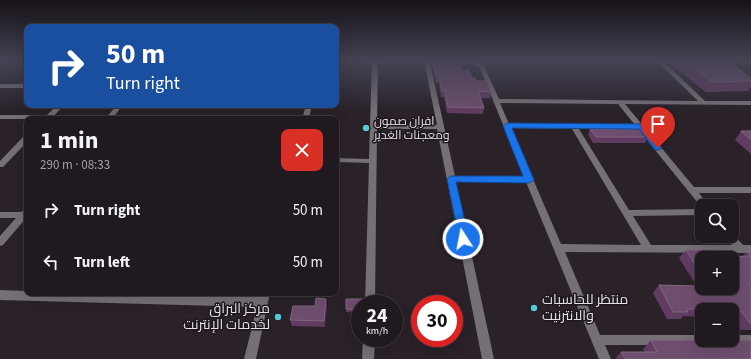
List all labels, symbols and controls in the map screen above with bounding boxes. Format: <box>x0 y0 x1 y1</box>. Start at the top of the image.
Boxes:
text: 50 m <box>106 34 165 74</box>
icon: right <box>40 40 92 92</box>
text: Turn right <box>106 71 180 96</box>
pin <box>641 107 675 148</box>
place label: افران صمون ومعجنات الغدير <box>373 113 449 144</box>
icon: arrive <box>647 113 669 135</box>
text: 1 min <box>40 123 98 158</box>
marker: افران صمون ومعجنات الغدير <box>361 123 371 133</box>
button: close <box>281 129 323 171</box>
text: 290 m · 08:33 <box>40 156 110 174</box>
icon: right <box>40 199 62 221</box>
map controls <box>695 199 739 347</box>
button: search <box>695 199 739 243</box>
text: Turn right <box>74 200 140 221</box>
text: 50 m <box>293 200 323 221</box>
position arrow <box>442 218 484 260</box>
icon: left <box>40 251 62 273</box>
button: + <box>695 251 739 295</box>
text: Turn left <box>74 252 130 273</box>
text: 50 m <box>293 252 323 273</box>
place label: منتظر للحاسبات والانترنيت <box>542 290 628 326</box>
speed limit sign: 30 <box>411 295 463 347</box>
place label: مركز البراق لخدمات الإنترنت <box>183 299 270 335</box>
text: 24 <box>366 302 388 330</box>
marker: منتظر للحاسبات والانترنيت <box>529 303 539 313</box>
button: − <box>695 303 739 347</box>
marker: مركز البراق لخدمات الإنترنت <box>273 312 283 322</box>
text: km/h <box>366 324 388 338</box>

